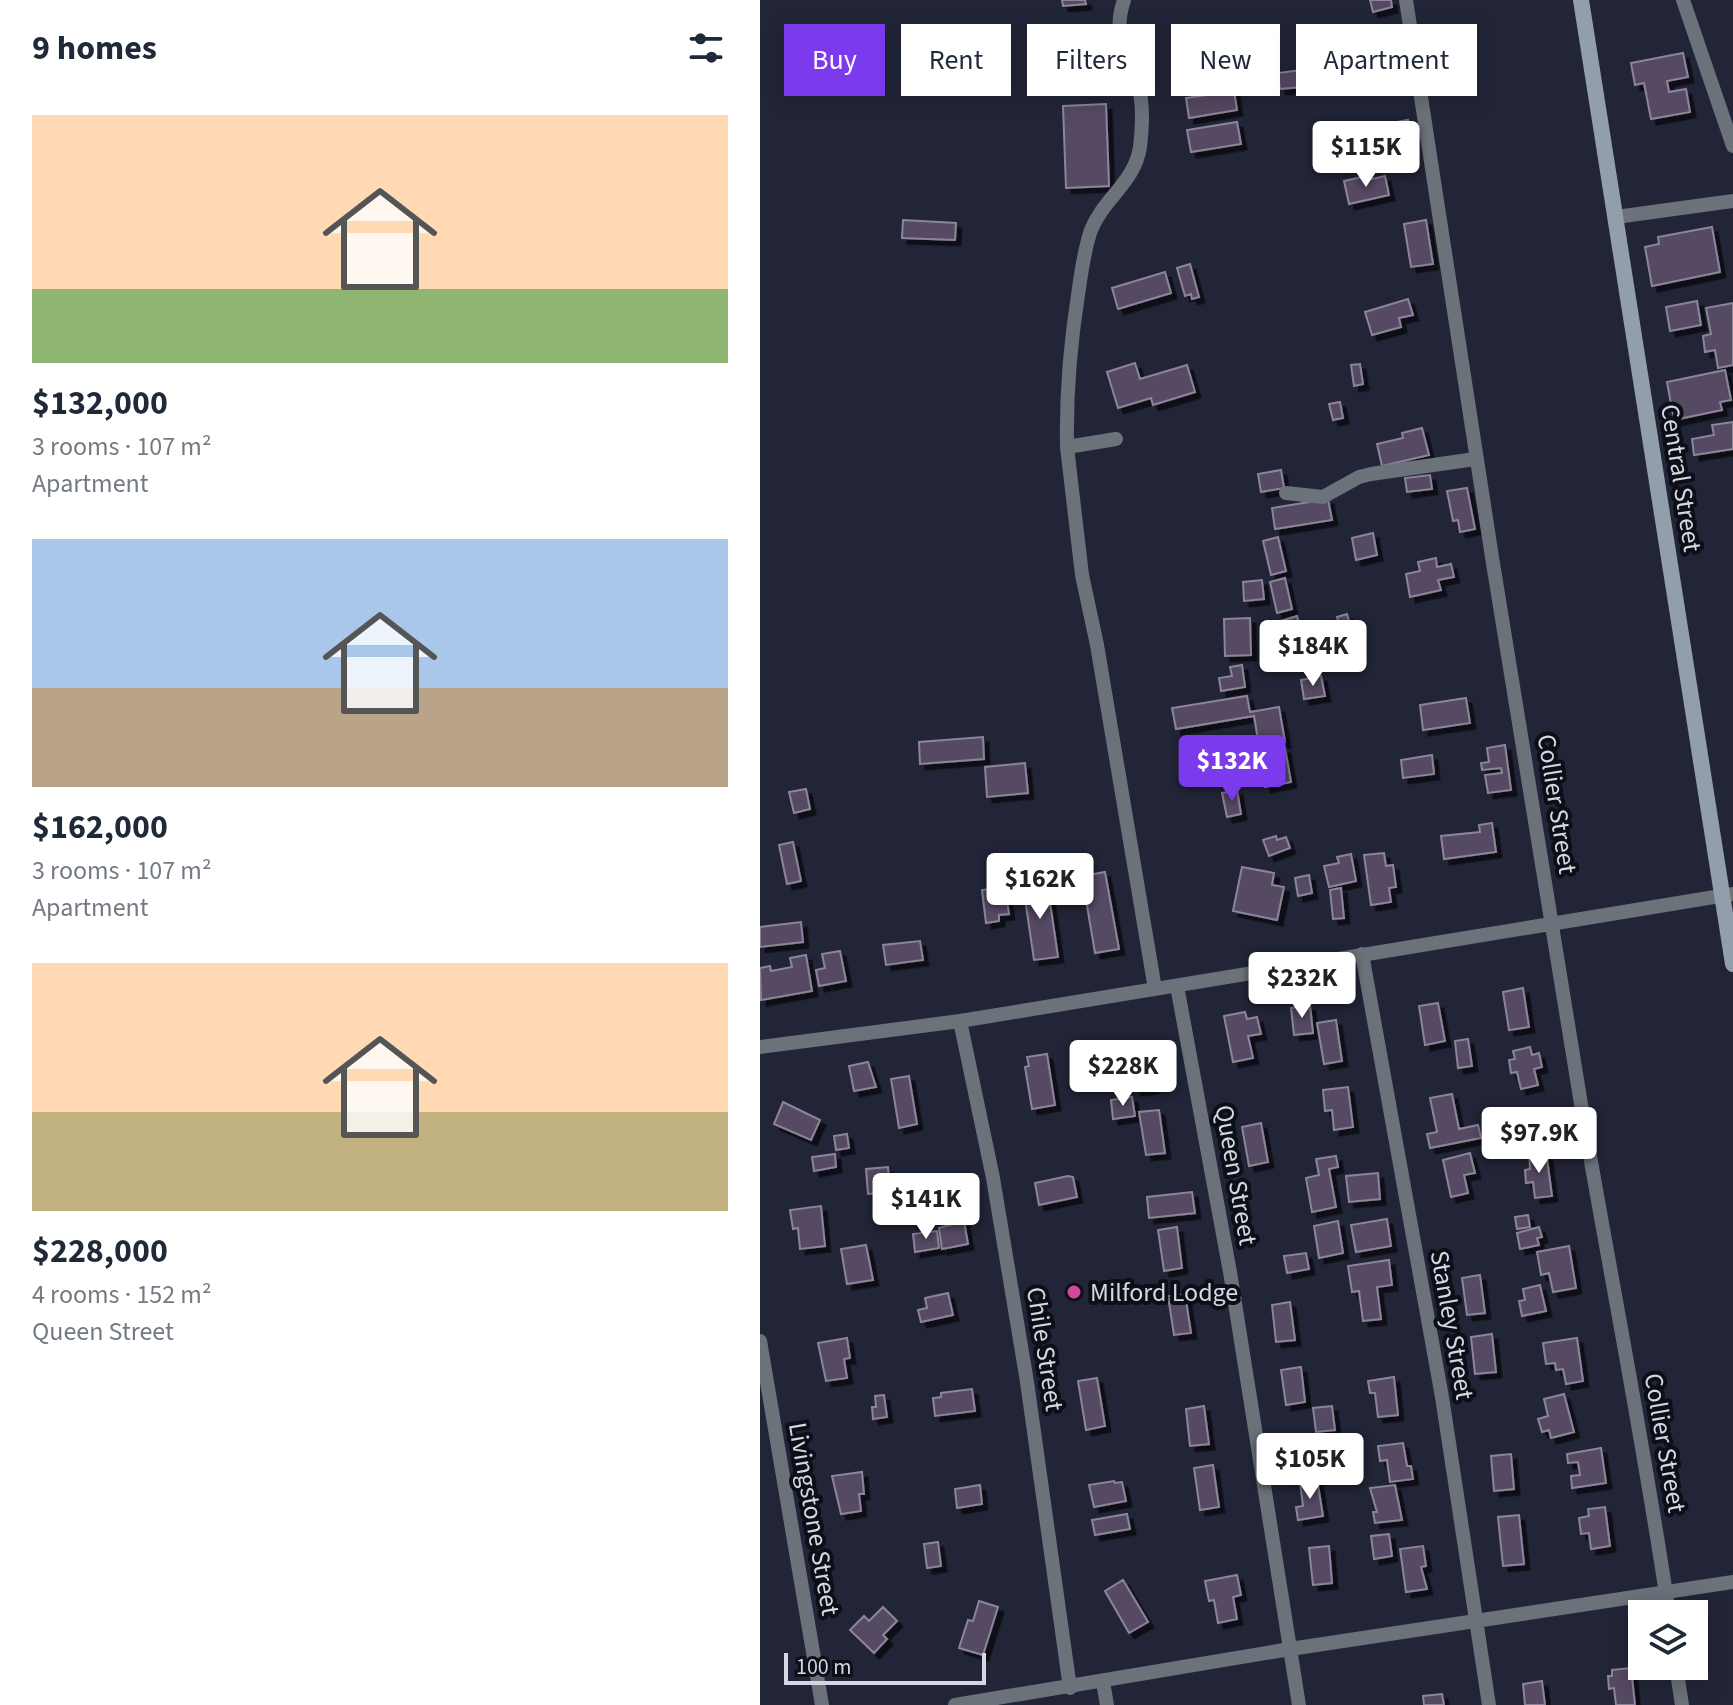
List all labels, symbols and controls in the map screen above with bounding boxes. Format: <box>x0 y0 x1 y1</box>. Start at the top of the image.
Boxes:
text: 9 homes <box>32 24 157 73</box>
chip: Buy <box>784 24 885 96</box>
chip: Rent <box>901 24 1011 96</box>
chip: Filters <box>1027 24 1155 96</box>
chip: New <box>1171 24 1280 96</box>
chip: Apartment <box>1296 24 1477 96</box>
icon: filters <box>684 26 728 70</box>
pin: $115K <box>1310 121 1422 189</box>
text: $115K <box>1331 128 1401 165</box>
icon: home <box>308 167 452 311</box>
text: $132,000 <box>32 379 168 428</box>
street label: Central Street <box>1651 401 1711 555</box>
text: 3 rooms · 107 m² <box>32 428 211 465</box>
text: Apartment <box>32 465 149 502</box>
icon: home <box>308 591 452 735</box>
pin: $184K <box>1257 620 1369 688</box>
text: $184K <box>1278 627 1348 664</box>
street label: Collier Street <box>1528 732 1586 877</box>
pin: $132K <box>1176 735 1288 803</box>
text: $132K <box>1197 742 1267 779</box>
text: $162,000 <box>32 803 168 852</box>
text: 3 rooms · 107 m² <box>32 852 211 889</box>
pin: $162K <box>984 853 1096 921</box>
text: $162K <box>1005 860 1075 897</box>
text: Apartment <box>32 889 149 926</box>
pin: $232K <box>1246 952 1358 1020</box>
text: $232K <box>1267 959 1337 996</box>
icon: home <box>308 1015 452 1159</box>
pin: $228K <box>1067 1040 1179 1108</box>
text: $228K <box>1088 1047 1158 1084</box>
street label: Queen Street <box>1205 1102 1267 1248</box>
pin: $97.9K <box>1474 1107 1604 1175</box>
text: $97.9K <box>1500 1114 1578 1151</box>
pin: $141K <box>870 1173 982 1241</box>
text: $141K <box>891 1180 961 1217</box>
text: $228,000 <box>32 1227 168 1276</box>
street label: Stanley Street <box>1421 1247 1483 1403</box>
place label: Milford Lodge <box>1090 1274 1238 1311</box>
text: 4 rooms · 152 m² <box>32 1276 211 1313</box>
marker: Milford Lodge <box>1065 1283 1083 1301</box>
street label: Chile Street <box>1017 1284 1073 1414</box>
text: Queen Street <box>32 1313 174 1350</box>
street label: Collier Street <box>1635 1370 1695 1516</box>
street label: Livingstone Street <box>779 1420 849 1619</box>
pin: $105K <box>1254 1433 1366 1501</box>
text: $105K <box>1275 1440 1345 1477</box>
map controls <box>1628 1600 1708 1680</box>
button: layers <box>1628 1600 1708 1680</box>
scale bar <box>784 1649 986 1685</box>
text: 100 m <box>796 1651 851 1683</box>

